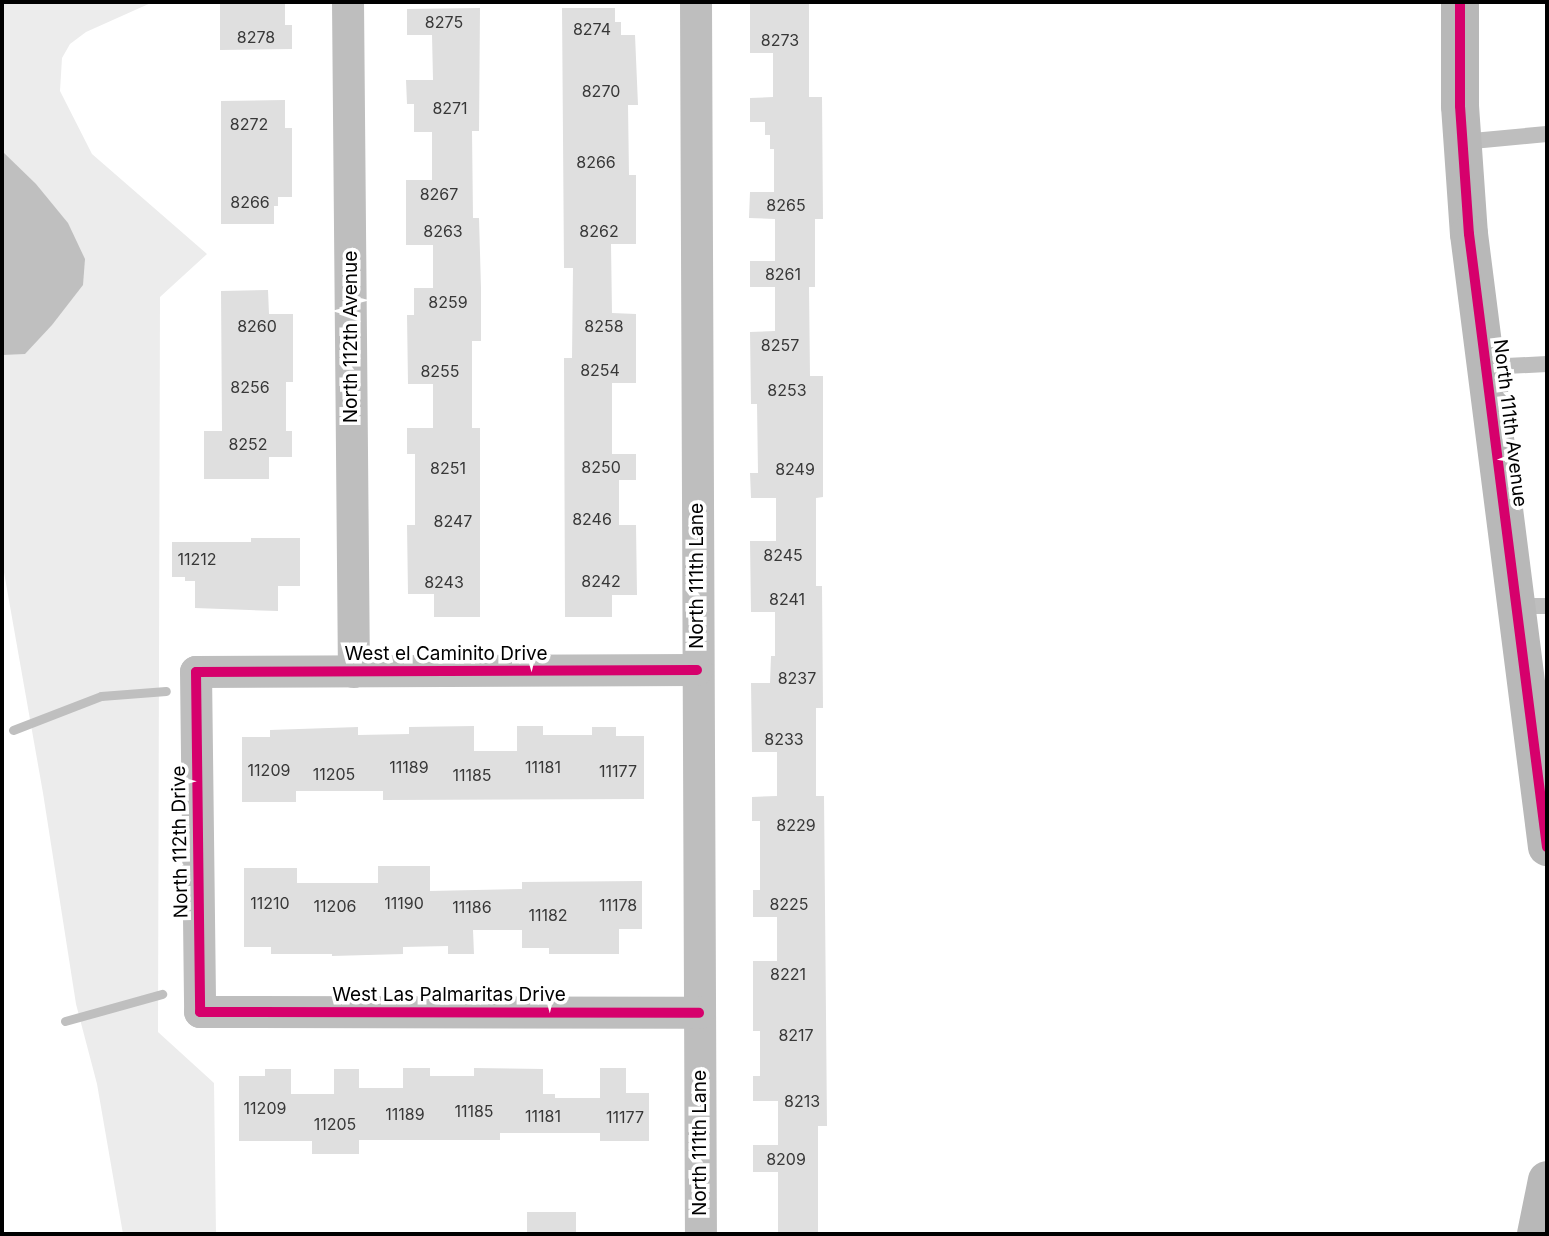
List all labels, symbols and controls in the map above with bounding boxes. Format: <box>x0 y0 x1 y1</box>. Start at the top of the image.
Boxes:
house number: 8275 <box>425 12 463 32</box>
house number: 8274 <box>573 19 611 39</box>
house number: 8278 <box>237 27 275 47</box>
house number: 8273 <box>761 30 799 50</box>
house number: 8270 <box>582 81 620 101</box>
house number: 8271 <box>432 98 468 118</box>
house number: 8272 <box>230 114 268 134</box>
house number: 8266 <box>576 152 616 172</box>
house number: 8267 <box>420 184 458 204</box>
house number: 8266 <box>230 192 270 212</box>
house number: 8265 <box>766 195 806 215</box>
house number: 8263 <box>423 221 463 241</box>
house number: 8262 <box>579 221 619 241</box>
street label: North 112th Avenue <box>340 251 362 423</box>
house number: 8261 <box>765 264 801 284</box>
house number: 8259 <box>428 292 468 312</box>
house number: 8260 <box>237 316 277 336</box>
house number: 8258 <box>584 316 624 336</box>
house number: 8257 <box>761 335 799 355</box>
street label: North 111th Avenue <box>1488 338 1532 508</box>
house number: 8254 <box>580 360 620 380</box>
house number: 8255 <box>420 361 460 381</box>
house number: 8256 <box>230 377 270 397</box>
house number: 8253 <box>767 380 807 400</box>
house number: 8252 <box>228 434 268 454</box>
house number: 8250 <box>581 457 621 477</box>
house number: 8251 <box>430 458 466 478</box>
house number: 8249 <box>775 459 815 479</box>
street label: North 111th Lane <box>686 503 708 649</box>
house number: 8246 <box>572 509 612 529</box>
house number: 8247 <box>434 511 472 531</box>
house number: 8245 <box>763 545 803 565</box>
house number: 11212 <box>177 549 217 569</box>
house number: 8242 <box>581 571 621 591</box>
house number: 8243 <box>424 572 464 592</box>
house number: 8241 <box>769 589 805 609</box>
street label: West el Caminito Drive <box>345 643 547 665</box>
house number: 8237 <box>778 668 816 688</box>
house number: 8233 <box>764 729 804 749</box>
house number: 11189 <box>389 757 429 777</box>
house number: 11181 <box>525 757 561 777</box>
house number: 11209 <box>248 760 290 780</box>
house number: 11177 <box>599 761 637 781</box>
house number: 11205 <box>313 764 355 784</box>
street label: North 112th Drive <box>167 765 193 919</box>
house number: 11185 <box>452 765 492 785</box>
house number: 8229 <box>776 815 816 835</box>
house number: 11210 <box>250 893 290 913</box>
house number: 11190 <box>384 893 424 913</box>
house number: 8225 <box>769 894 809 914</box>
house number: 11178 <box>599 895 637 915</box>
house number: 11206 <box>314 896 356 916</box>
house number: 11186 <box>452 897 492 917</box>
house number: 11182 <box>528 905 568 925</box>
house number: 8221 <box>770 964 806 984</box>
street label: West Las Palmaritas Drive <box>332 984 566 1006</box>
house number: 8217 <box>778 1025 814 1045</box>
street label: North 111th Lane <box>689 1070 711 1216</box>
house number: 8213 <box>784 1091 820 1111</box>
house number: 11209 <box>244 1098 286 1118</box>
house number: 11185 <box>454 1101 494 1121</box>
house number: 11189 <box>385 1104 425 1124</box>
house number: 11181 <box>525 1106 561 1126</box>
house number: 11177 <box>606 1107 644 1127</box>
house number: 11205 <box>314 1114 356 1134</box>
house number: 8209 <box>766 1149 806 1169</box>

